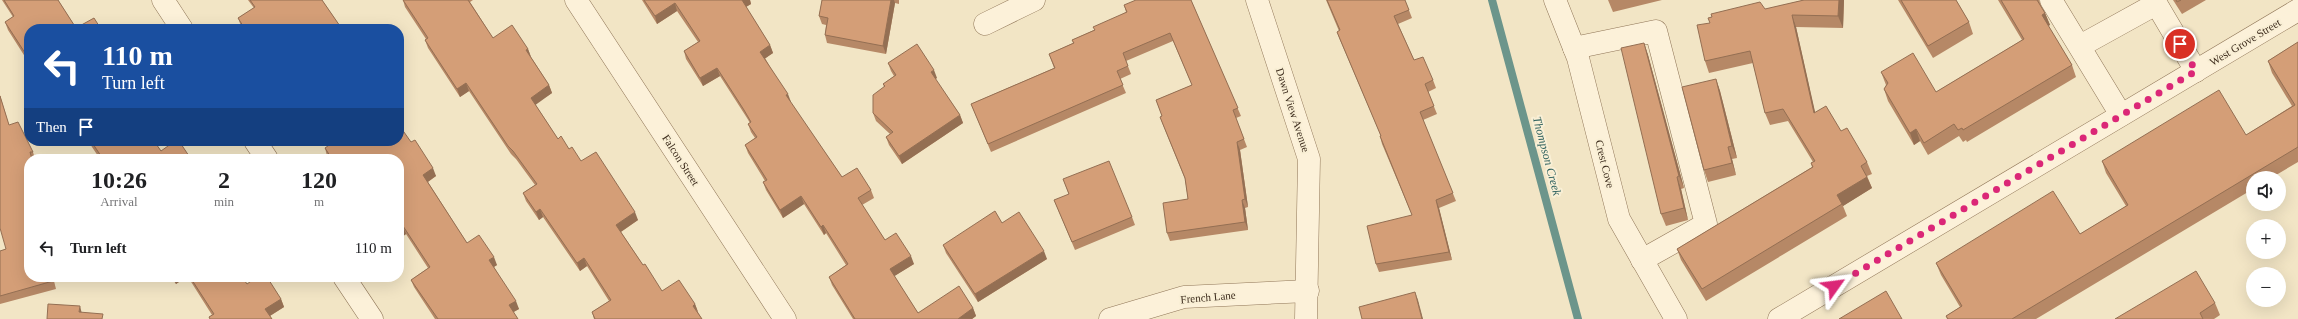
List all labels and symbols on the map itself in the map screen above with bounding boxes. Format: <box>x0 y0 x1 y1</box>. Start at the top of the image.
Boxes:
street label: West Grove Street <box>2207 16 2283 68</box>
pin <box>2163 27 2197 61</box>
street label: Dawn View Avenue <box>1274 67 1312 154</box>
water label: Thompson Creek <box>1530 115 1564 198</box>
street label: Falcon Street <box>660 132 702 188</box>
street label: Crest Cove <box>1593 139 1617 189</box>
position arrow <box>1813 265 1855 307</box>
street label: French Lane <box>1180 289 1236 305</box>

